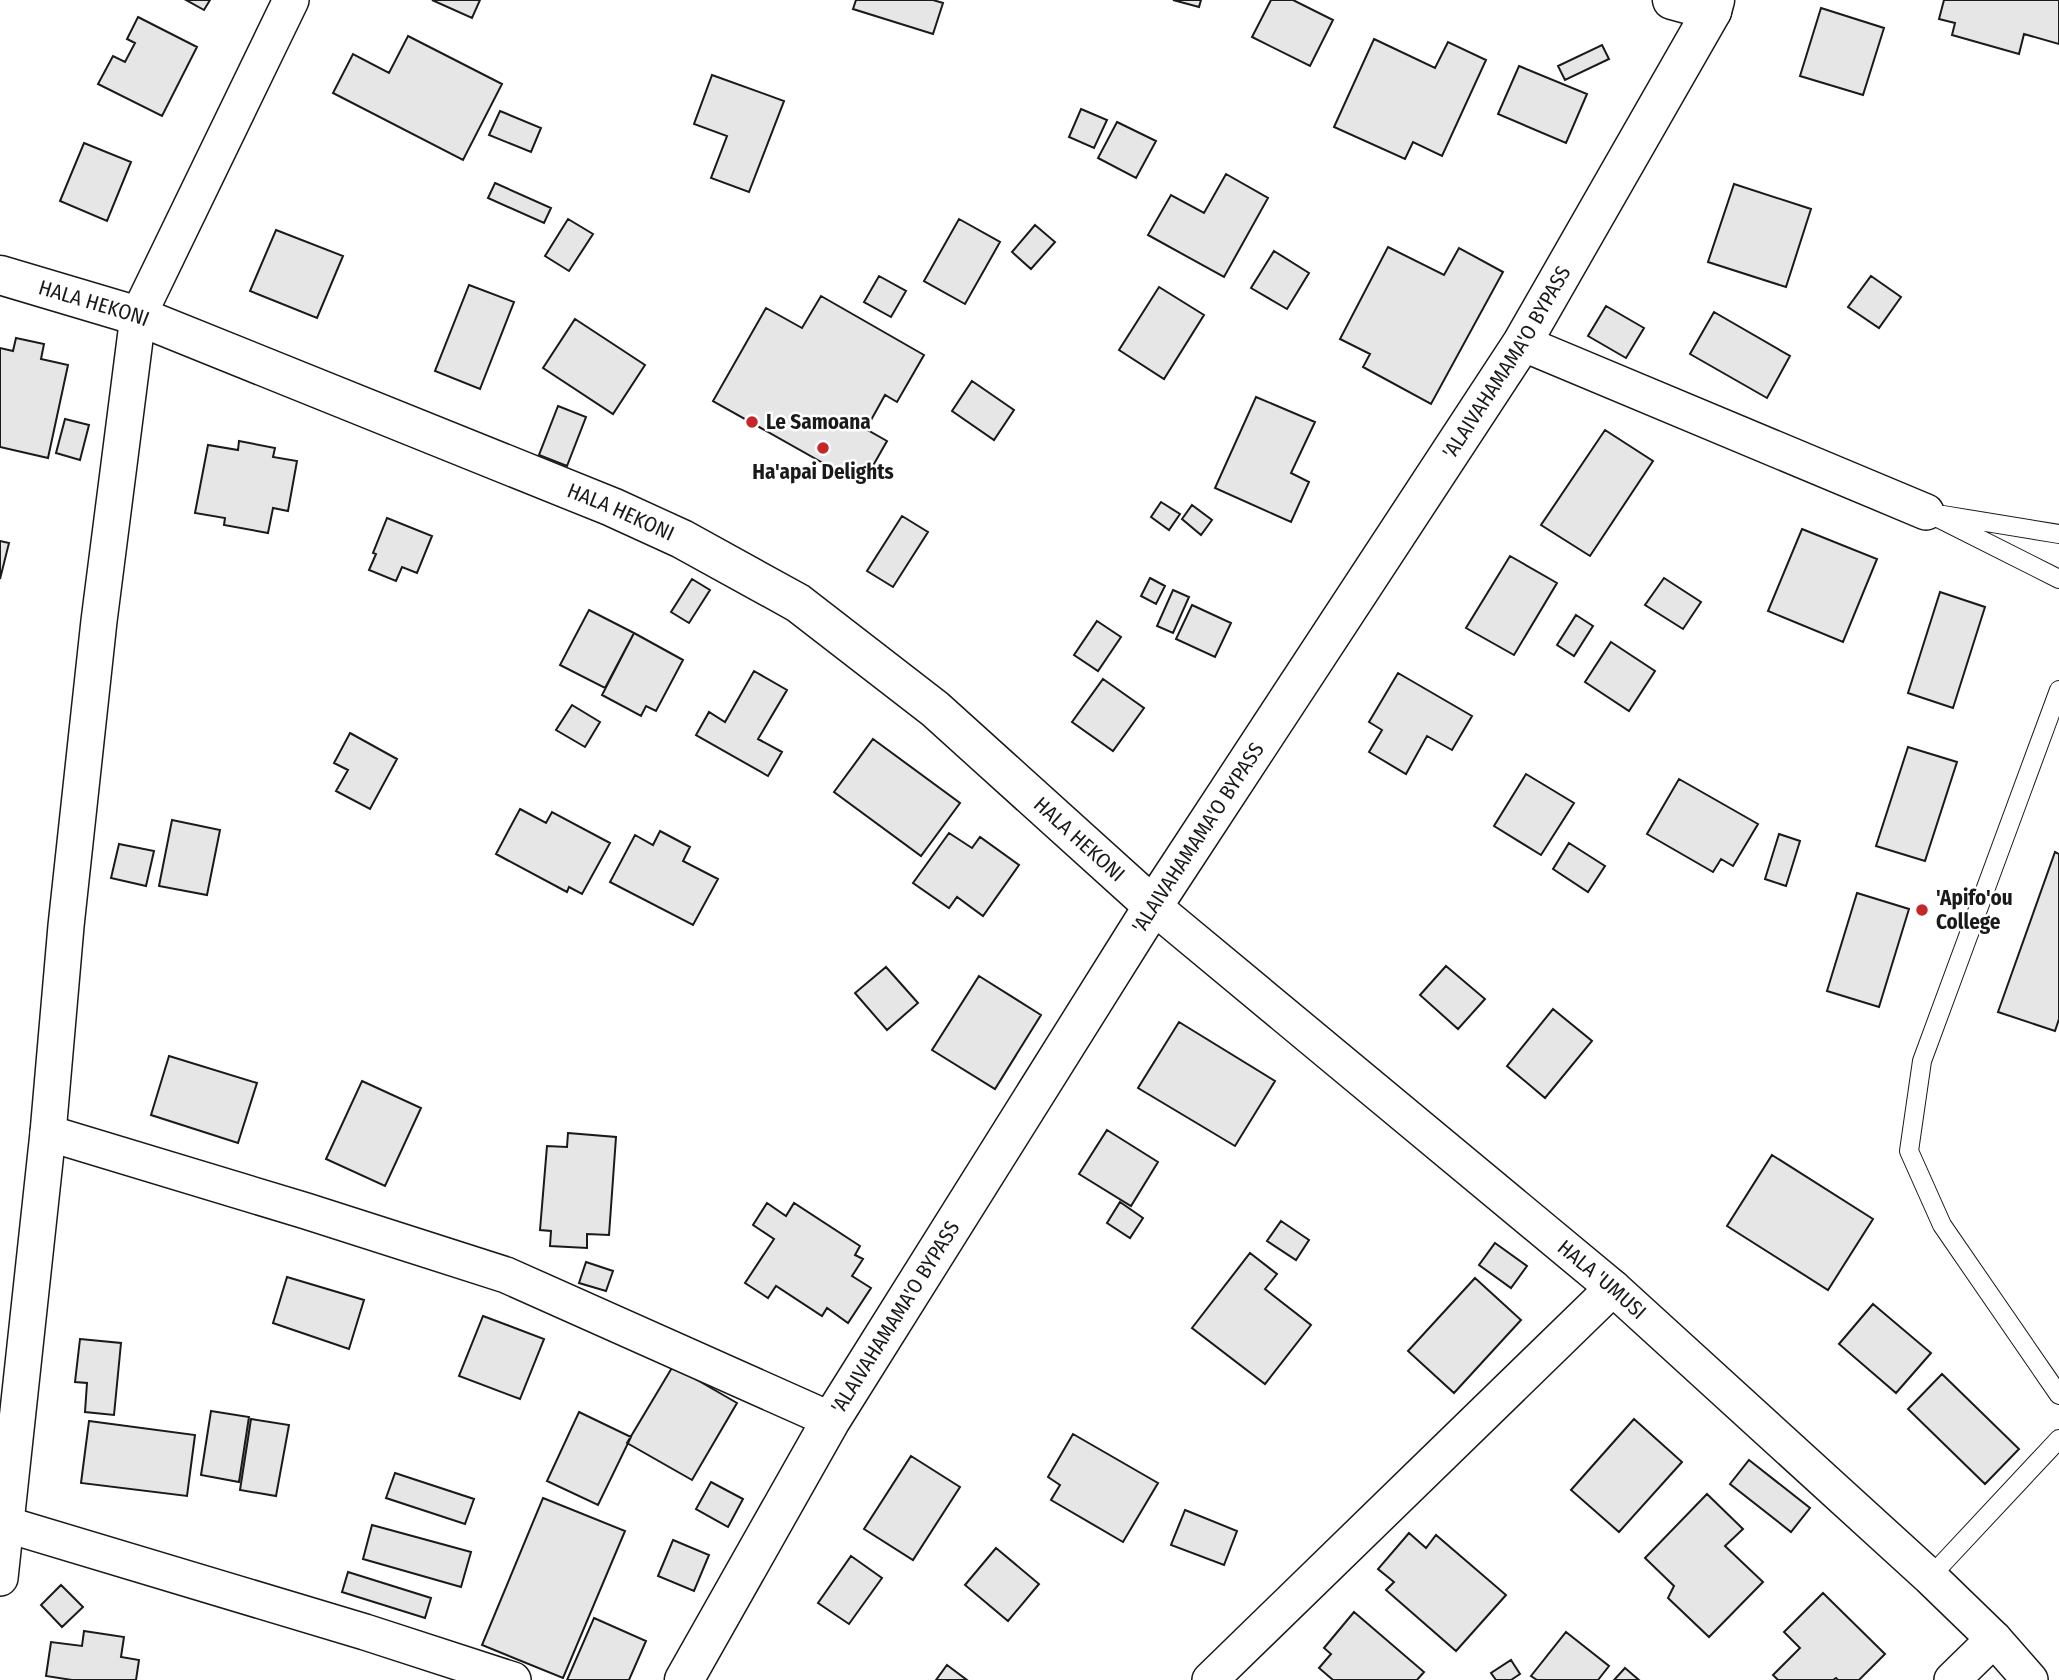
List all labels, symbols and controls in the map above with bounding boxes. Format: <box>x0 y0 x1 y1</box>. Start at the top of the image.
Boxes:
street label: 'ALAIVAHAMAMA'O BYPASS <box>1437 261 1576 463</box>
street label: HALA HEKONI <box>36 274 153 332</box>
place label: Le Samoana <box>766 409 871 435</box>
marker: Le Samoana <box>744 414 760 430</box>
marker: Ha'apai Delights <box>815 440 831 456</box>
place label: Ha'apai Delights <box>752 459 894 485</box>
street label: HALA HEKONI <box>564 477 678 547</box>
street label: 'ALAIVAHAMAMA'O BYPASS <box>1126 737 1270 938</box>
street label: HALA HEKONI <box>1028 791 1130 887</box>
place label: 'Apifo'ou College <box>1936 885 2013 935</box>
marker: 'Apifo'ou College <box>1914 902 1930 918</box>
street label: 'ALAIVAHAMAMA'O BYPASS <box>825 1216 965 1418</box>
street label: HALA 'UMUSI <box>1552 1234 1652 1325</box>

